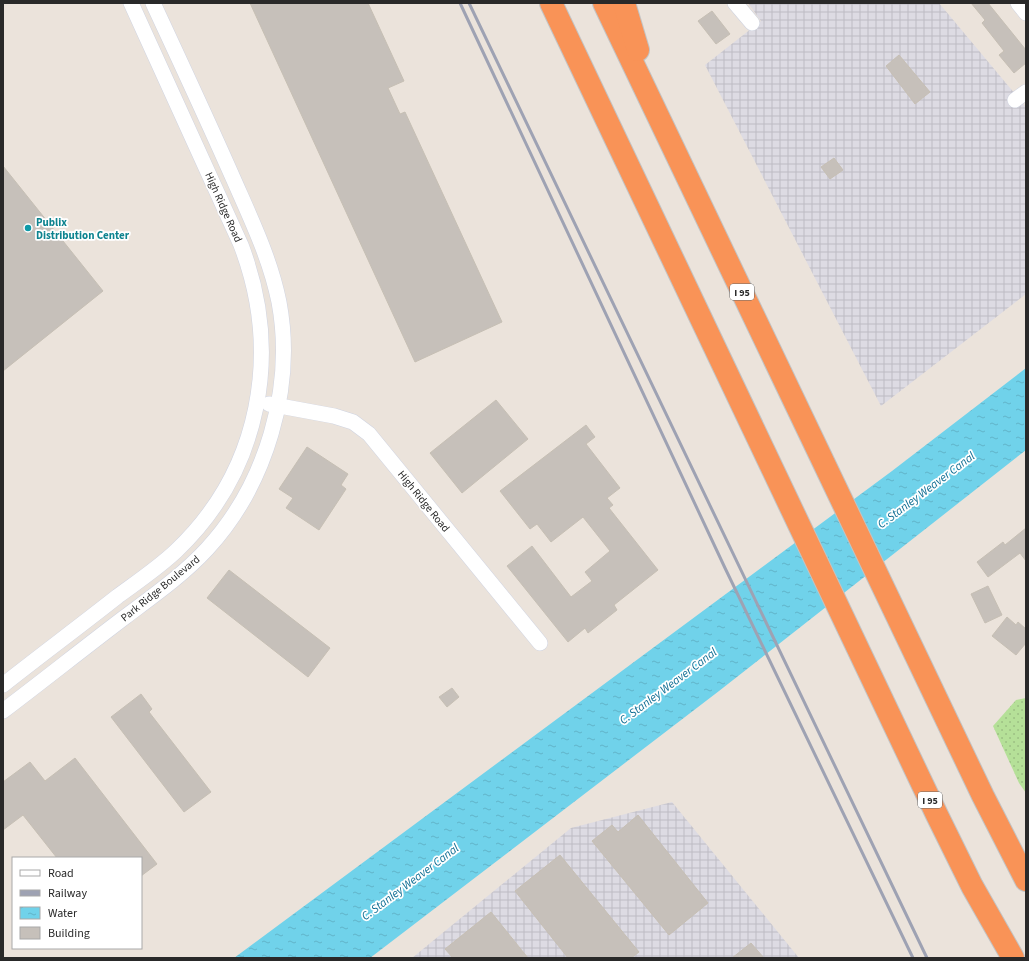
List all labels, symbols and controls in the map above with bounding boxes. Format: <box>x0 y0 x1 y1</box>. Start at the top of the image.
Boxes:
street label: High Ridge Road <box>201 170 246 245</box>
place label: Publix Distribution Center <box>36 215 130 243</box>
marker: Publix Distribution Center <box>23 223 33 233</box>
road number: I 95 <box>730 284 754 300</box>
water label: C. Stanley Weaver Canal <box>874 448 979 533</box>
street label: High Ridge Road <box>394 467 453 535</box>
street label: Park Ridge Boulevard <box>118 552 203 625</box>
water label: C. Stanley Weaver Canal <box>616 644 721 729</box>
road number: I 95 <box>918 792 942 808</box>
water label: C. Stanley Weaver Canal <box>358 840 463 925</box>
legend <box>12 857 142 949</box>
text: Road <box>48 865 74 882</box>
text: Railway <box>48 885 87 902</box>
text: Water <box>48 905 78 922</box>
text: Building <box>48 925 90 942</box>

